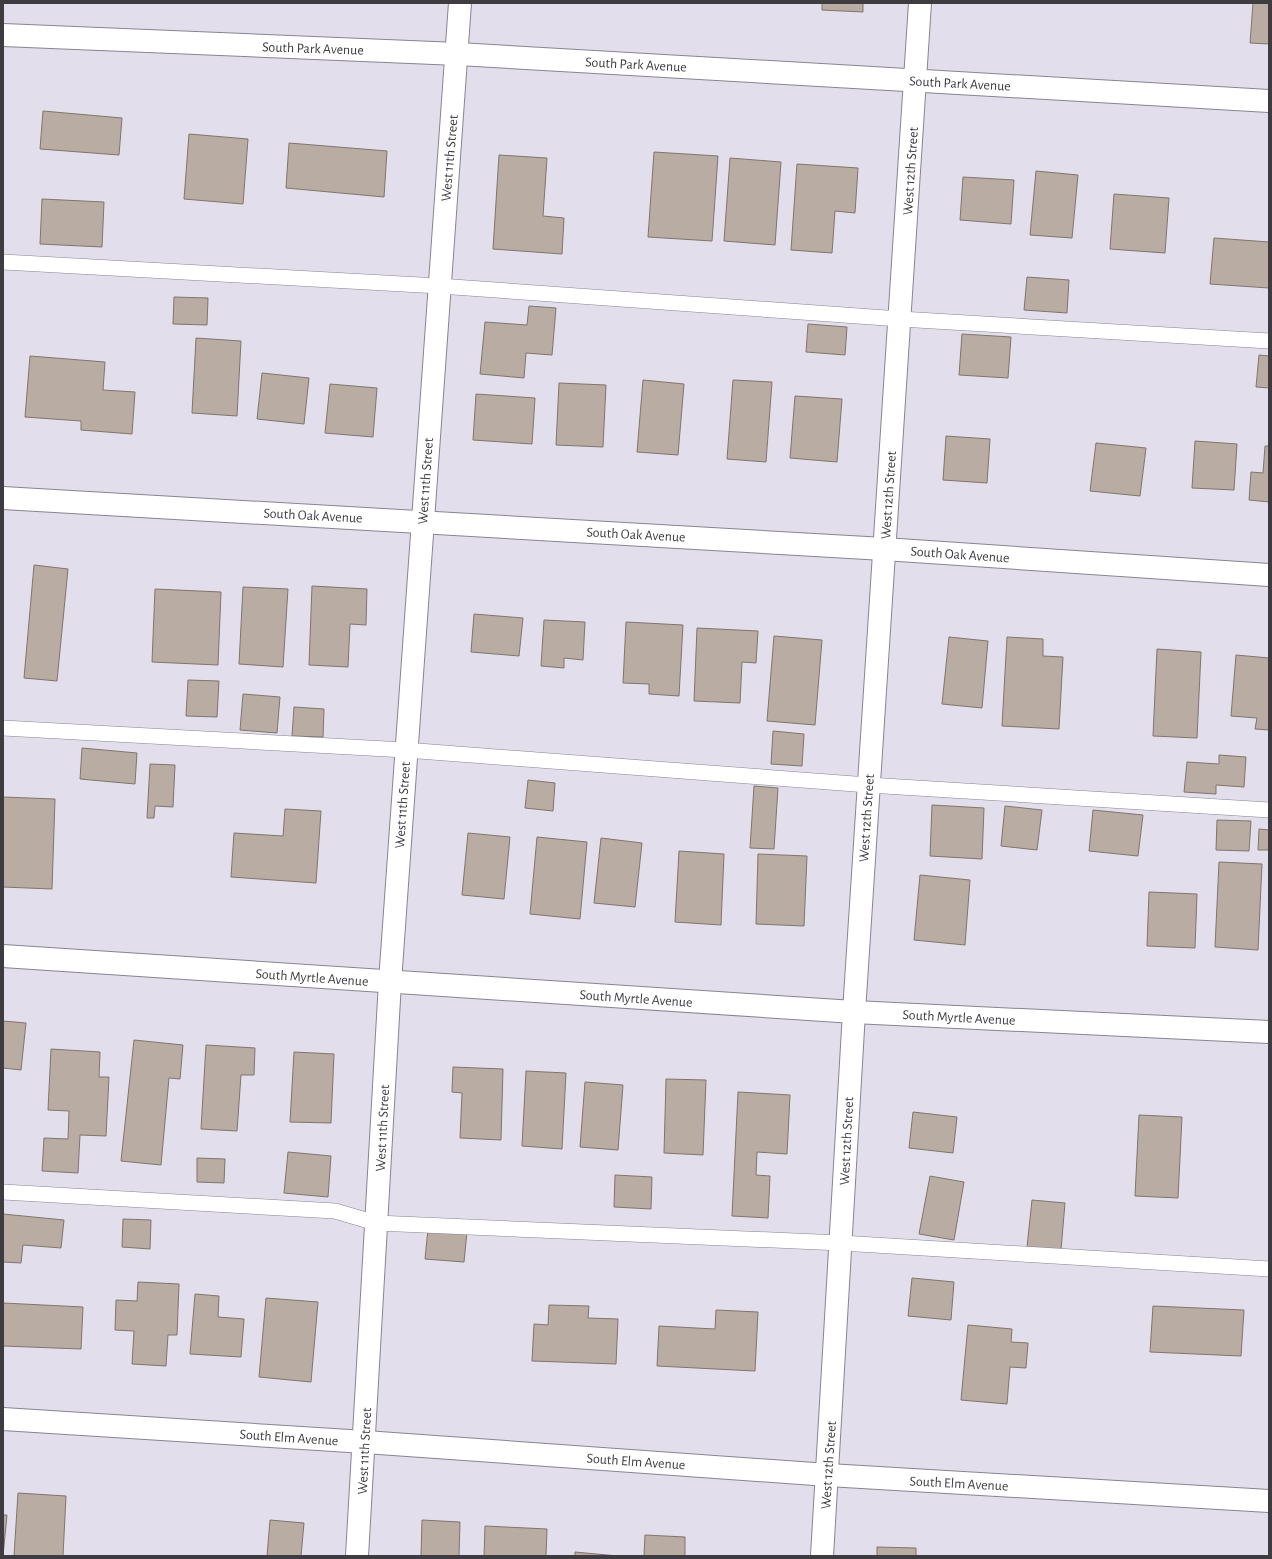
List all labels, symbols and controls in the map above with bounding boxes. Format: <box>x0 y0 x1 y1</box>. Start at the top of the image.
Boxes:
street label: South Park Avenue <box>262 40 364 58</box>
street label: South Park Avenue <box>585 55 687 75</box>
street label: South Park Avenue <box>909 74 1011 94</box>
street label: West 11th Street <box>439 114 461 202</box>
street label: West 12th Street <box>901 126 921 216</box>
street label: West 11th Street <box>416 437 436 525</box>
street label: West 12th Street <box>879 450 899 540</box>
street label: South Oak Avenue <box>263 506 363 526</box>
street label: South Oak Avenue <box>586 525 686 545</box>
street label: South Oak Avenue <box>910 545 1010 565</box>
street label: West 11th Street <box>393 761 413 849</box>
street label: West 12th Street <box>857 773 877 863</box>
street label: South Myrtle Avenue <box>255 967 369 989</box>
street label: South Myrtle Avenue <box>579 988 693 1010</box>
street label: South Myrtle Avenue <box>902 1008 1016 1028</box>
street label: West 11th Street <box>374 1084 392 1172</box>
street label: West 12th Street <box>838 1096 856 1186</box>
street label: West 11th Street <box>356 1407 374 1495</box>
street label: West 12th Street <box>819 1420 839 1510</box>
street label: South Elm Avenue <box>239 1428 339 1448</box>
street label: South Elm Avenue <box>586 1452 686 1472</box>
street label: South Elm Avenue <box>909 1474 1009 1494</box>

